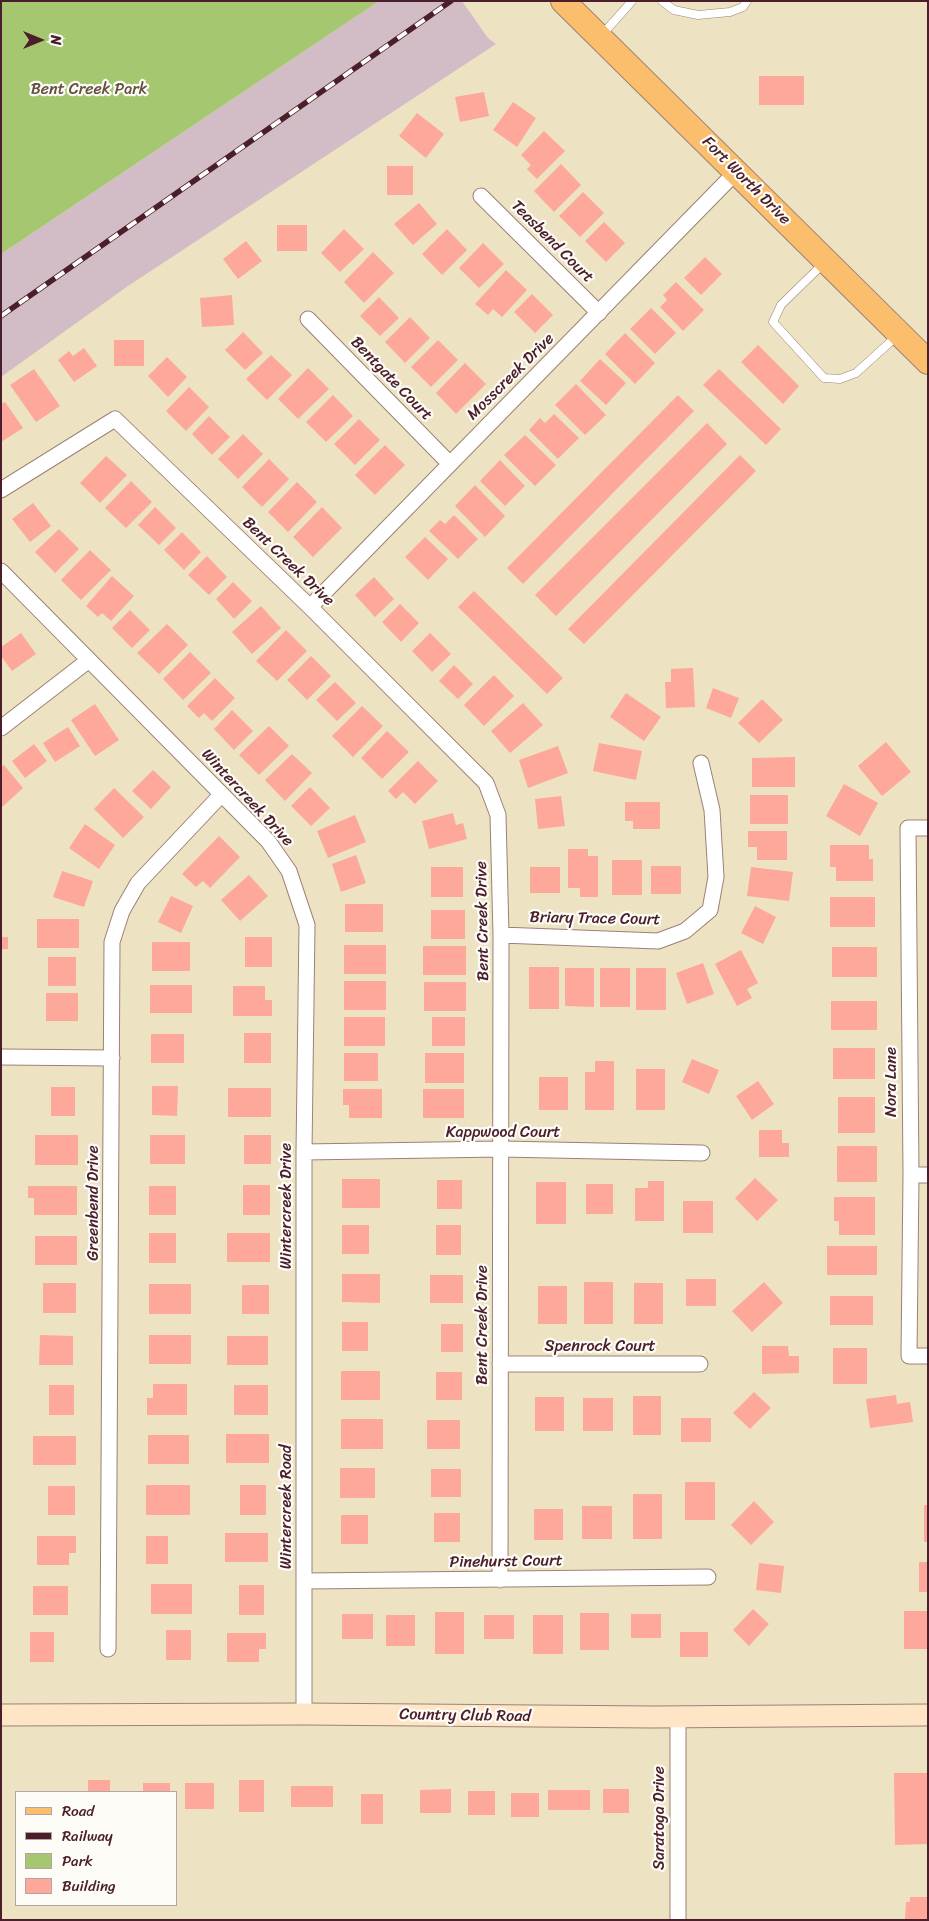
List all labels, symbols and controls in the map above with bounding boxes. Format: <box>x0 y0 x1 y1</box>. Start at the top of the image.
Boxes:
north arrow <box>15 15 65 65</box>
text: N <box>43 35 68 45</box>
park label: Bent Creek Park <box>31 80 147 100</box>
street label: Fort Worth Drive <box>698 133 794 229</box>
street label: Teasbend Court <box>507 197 597 287</box>
street label: Mosscreek Drive <box>463 329 559 425</box>
street label: Bentgate Court <box>346 333 436 425</box>
street label: Bent Creek Drive <box>238 513 338 611</box>
street label: Wintercreek Drive <box>197 745 297 851</box>
street label: Bent Creek Drive <box>472 861 494 981</box>
street label: Briary Trace Court <box>530 908 660 930</box>
street label: Nora Lane <box>882 1047 902 1117</box>
street label: Kappwood Court <box>446 1123 560 1143</box>
street label: Wintercreek Drive <box>277 1143 297 1269</box>
street label: Greenbend Drive <box>84 1145 104 1261</box>
street label: Bent Creek Drive <box>473 1265 493 1385</box>
street label: Spenrock Court <box>545 1337 655 1357</box>
street label: Wintercreek Road <box>277 1445 297 1569</box>
street label: Pinehurst Court <box>449 1551 563 1573</box>
street label: Country Club Road <box>399 1705 531 1727</box>
street label: Saratoga Drive <box>650 1766 670 1870</box>
legend <box>15 1791 178 1906</box>
text: Road <box>62 1798 94 1824</box>
text: Railway <box>62 1823 113 1849</box>
text: Park <box>62 1848 93 1874</box>
text: Building <box>62 1873 116 1899</box>

